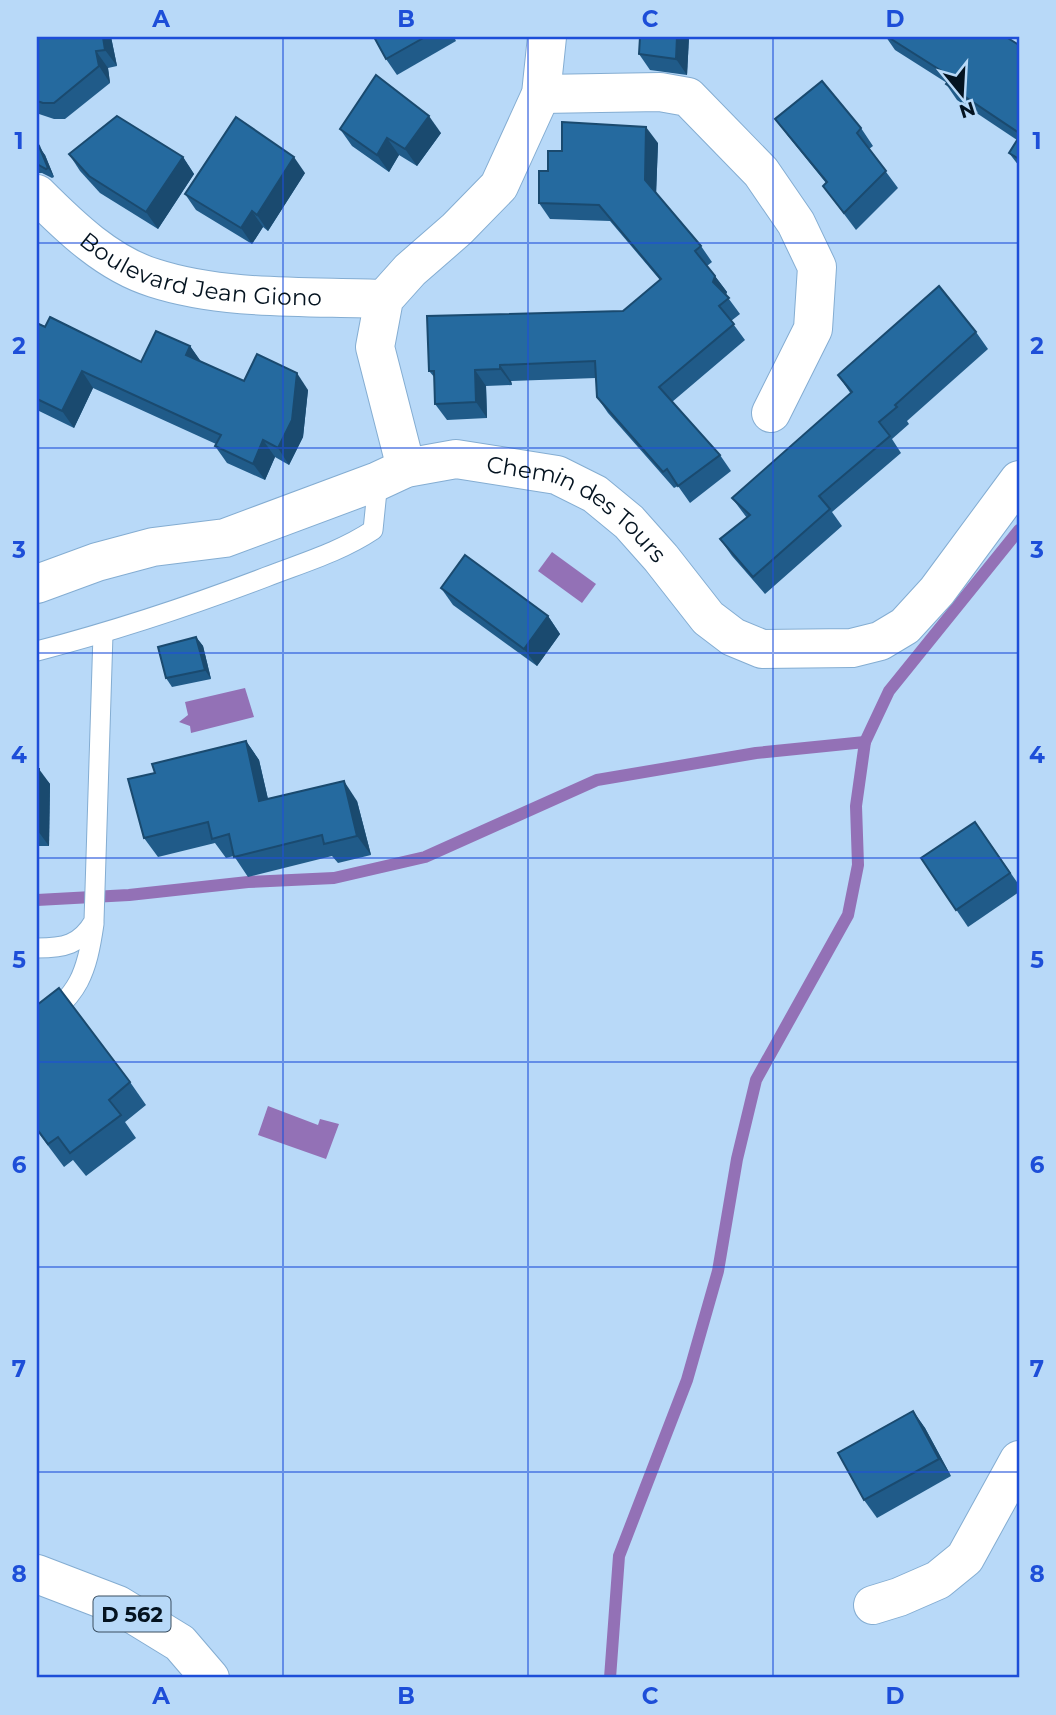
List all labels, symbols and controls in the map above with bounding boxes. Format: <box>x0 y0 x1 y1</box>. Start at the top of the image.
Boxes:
text: A <box>151 5 170 33</box>
text: B <box>397 5 415 33</box>
text: C <box>642 5 659 33</box>
text: D <box>886 5 905 33</box>
north arrow <box>926 60 996 130</box>
text: N <box>956 96 978 123</box>
text: 1 <box>14 127 24 155</box>
text: 1 <box>1032 127 1042 155</box>
street label: Boulevard Jean Giono <box>74 226 322 312</box>
text: 2 <box>12 332 26 360</box>
text: 2 <box>1030 332 1044 360</box>
street label: Chemin des Tours <box>485 450 672 568</box>
text: 3 <box>11 536 26 564</box>
text: 3 <box>1029 536 1044 564</box>
text: 4 <box>11 741 27 769</box>
text: 4 <box>1029 741 1045 769</box>
text: 5 <box>12 946 26 974</box>
text: 5 <box>1030 946 1044 974</box>
text: 6 <box>12 1151 27 1179</box>
text: 6 <box>1030 1151 1045 1179</box>
text: 7 <box>12 1355 26 1383</box>
text: 7 <box>1030 1355 1044 1383</box>
text: 8 <box>11 1560 27 1588</box>
text: 8 <box>1029 1560 1045 1588</box>
road number: D 562 <box>94 1596 170 1632</box>
text: A <box>151 1682 170 1710</box>
text: B <box>397 1682 415 1710</box>
text: C <box>642 1682 659 1710</box>
text: D <box>886 1682 905 1710</box>

